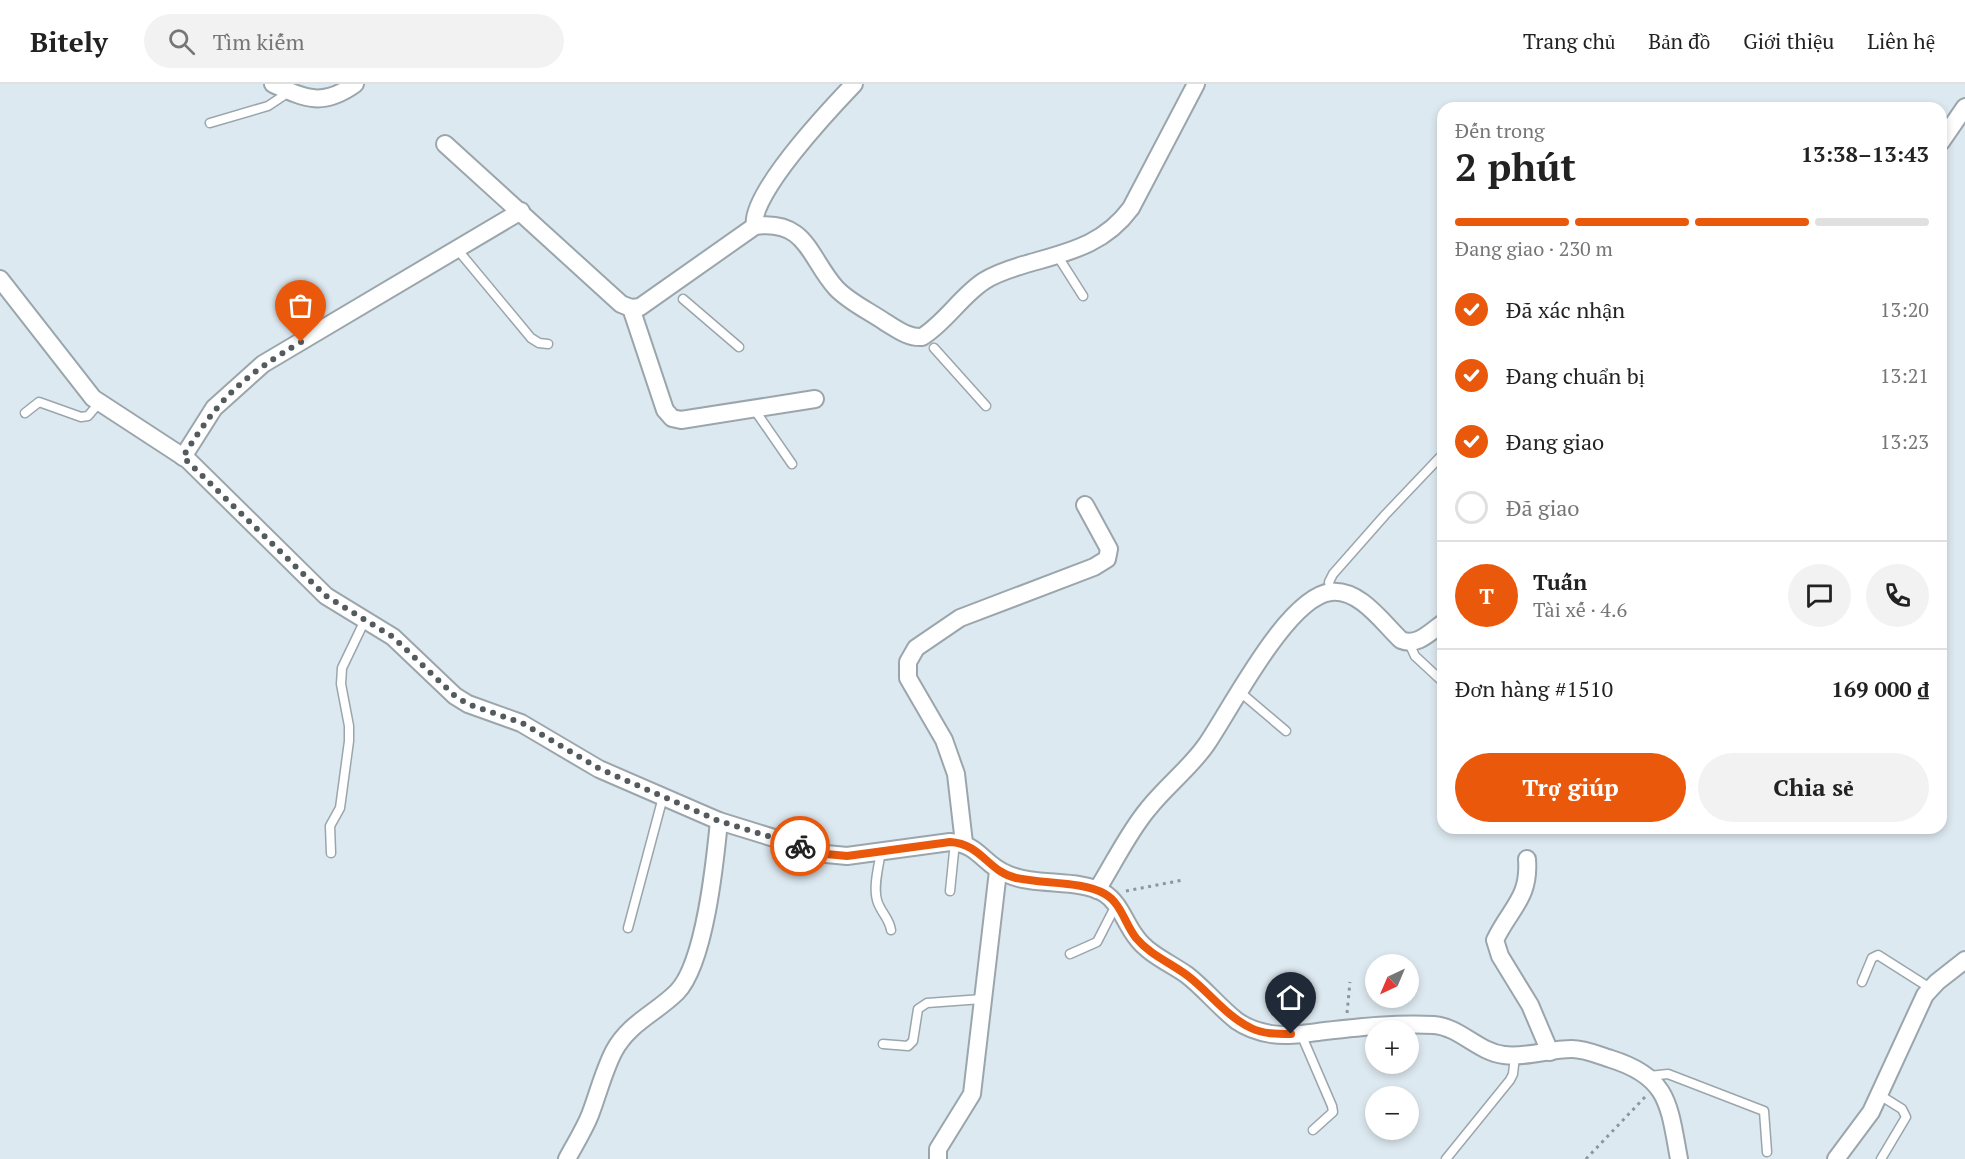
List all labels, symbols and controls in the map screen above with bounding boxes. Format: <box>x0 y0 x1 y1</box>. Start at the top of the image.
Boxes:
search box <box>144 14 564 68</box>
text: Bitely <box>30 23 108 60</box>
icon: search <box>165 25 198 58</box>
text: Tìm kiếm <box>213 27 305 56</box>
text: Trang chủ <box>1523 27 1615 55</box>
text: Bản đồ <box>1648 27 1710 55</box>
text: Giới thiệu <box>1743 27 1834 55</box>
text: Liên hệ <box>1867 27 1935 55</box>
text: Đến trong <box>1455 117 1545 144</box>
text: 13:38–13:43 <box>1801 139 1929 168</box>
text: 2 phút <box>1455 140 1576 192</box>
text: Đang giao · 230 m <box>1455 235 1613 262</box>
pin <box>275 280 326 342</box>
icon: bag <box>284 289 317 322</box>
icon: check <box>1455 293 1488 326</box>
text: Đã xác nhận <box>1506 295 1625 324</box>
text: 13:20 <box>1880 296 1929 323</box>
icon: check <box>1455 359 1488 392</box>
text: Đang chuẩn bị <box>1506 361 1645 390</box>
text: 13:21 <box>1880 362 1929 389</box>
icon: check <box>1455 425 1488 458</box>
text: Đang giao <box>1506 427 1604 456</box>
text: 13:23 <box>1880 428 1929 455</box>
text: Đã giao <box>1506 493 1580 522</box>
button: chat <box>1788 564 1851 627</box>
button: phone <box>1866 564 1929 627</box>
text: Tuấn <box>1533 567 1587 596</box>
text: T <box>1479 581 1494 610</box>
text: Tài xế · 4.6 <box>1533 596 1627 623</box>
text: Đơn hàng #1510 <box>1455 674 1613 703</box>
text: 169 000 ₫ <box>1831 674 1929 703</box>
button: Trợ giúp <box>1455 753 1686 822</box>
button: Chia sẻ <box>1698 753 1929 822</box>
courier <box>770 816 830 876</box>
icon: bike <box>784 830 817 863</box>
north arrow <box>1365 954 1419 1008</box>
map controls <box>1365 954 1419 1140</box>
pin <box>1265 972 1316 1034</box>
icon: home <box>1274 981 1307 1014</box>
button: + <box>1365 1020 1419 1074</box>
button: − <box>1365 1086 1419 1140</box>

